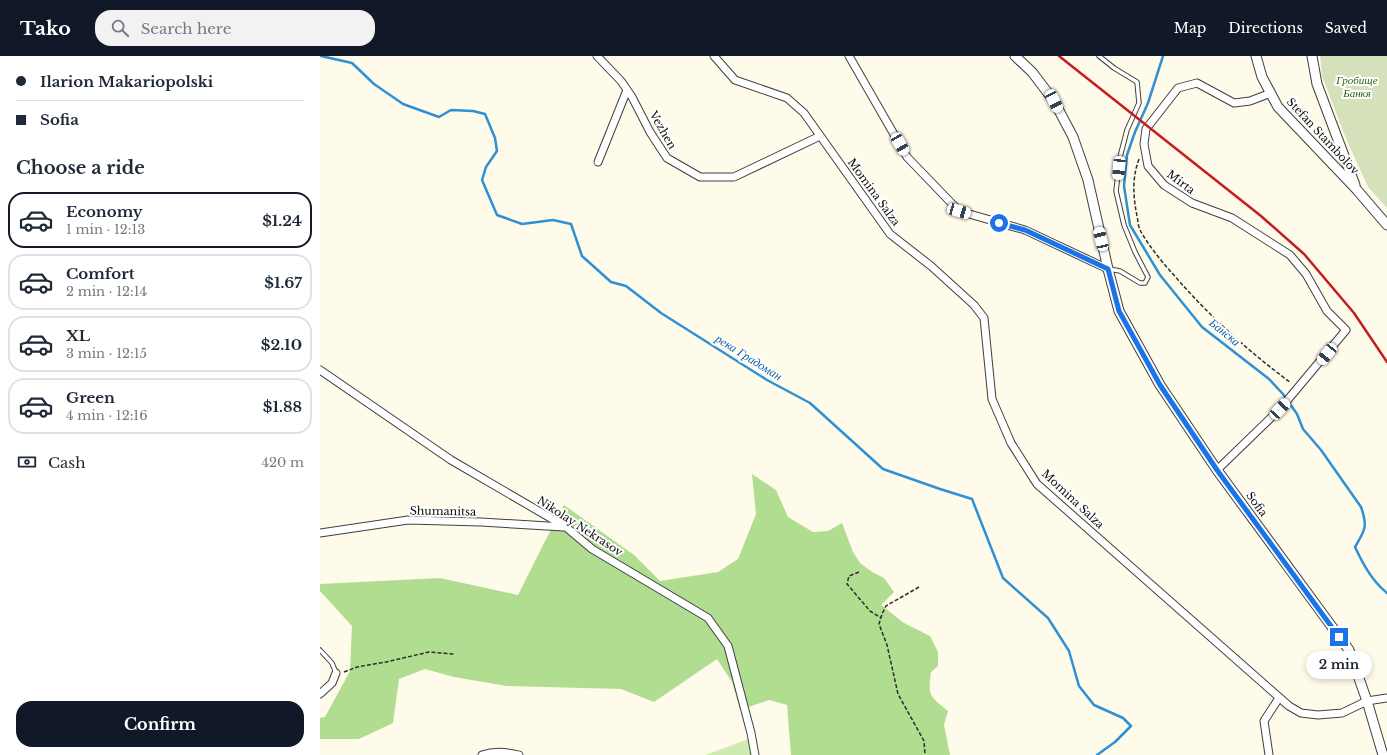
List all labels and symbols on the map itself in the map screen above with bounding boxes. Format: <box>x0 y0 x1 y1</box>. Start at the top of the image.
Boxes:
park label: Гробище Банкя <box>1335 73 1378 100</box>
car <box>1043 88 1065 114</box>
street label: Stefan Stambolov <box>1284 95 1362 177</box>
street label: Vezhen <box>646 108 680 152</box>
car <box>889 131 911 157</box>
street label: Momina Salza <box>845 155 904 229</box>
car <box>1112 155 1126 181</box>
street label: Mirta <box>1164 167 1198 198</box>
car <box>946 202 972 220</box>
route start <box>990 214 1008 232</box>
car <box>1092 226 1110 252</box>
water label: Банска <box>1206 314 1244 349</box>
water label: река Градоман <box>712 330 785 383</box>
car <box>1315 341 1339 367</box>
car <box>1267 396 1293 422</box>
street label: Momina Salza <box>1039 467 1108 532</box>
street label: Sofia <box>1243 489 1271 520</box>
street label: Nikolay Nekrasov <box>535 493 626 559</box>
street label: Shumanitsa <box>410 503 477 519</box>
route end <box>1330 628 1348 646</box>
callout: 2 min <box>1306 651 1372 679</box>

